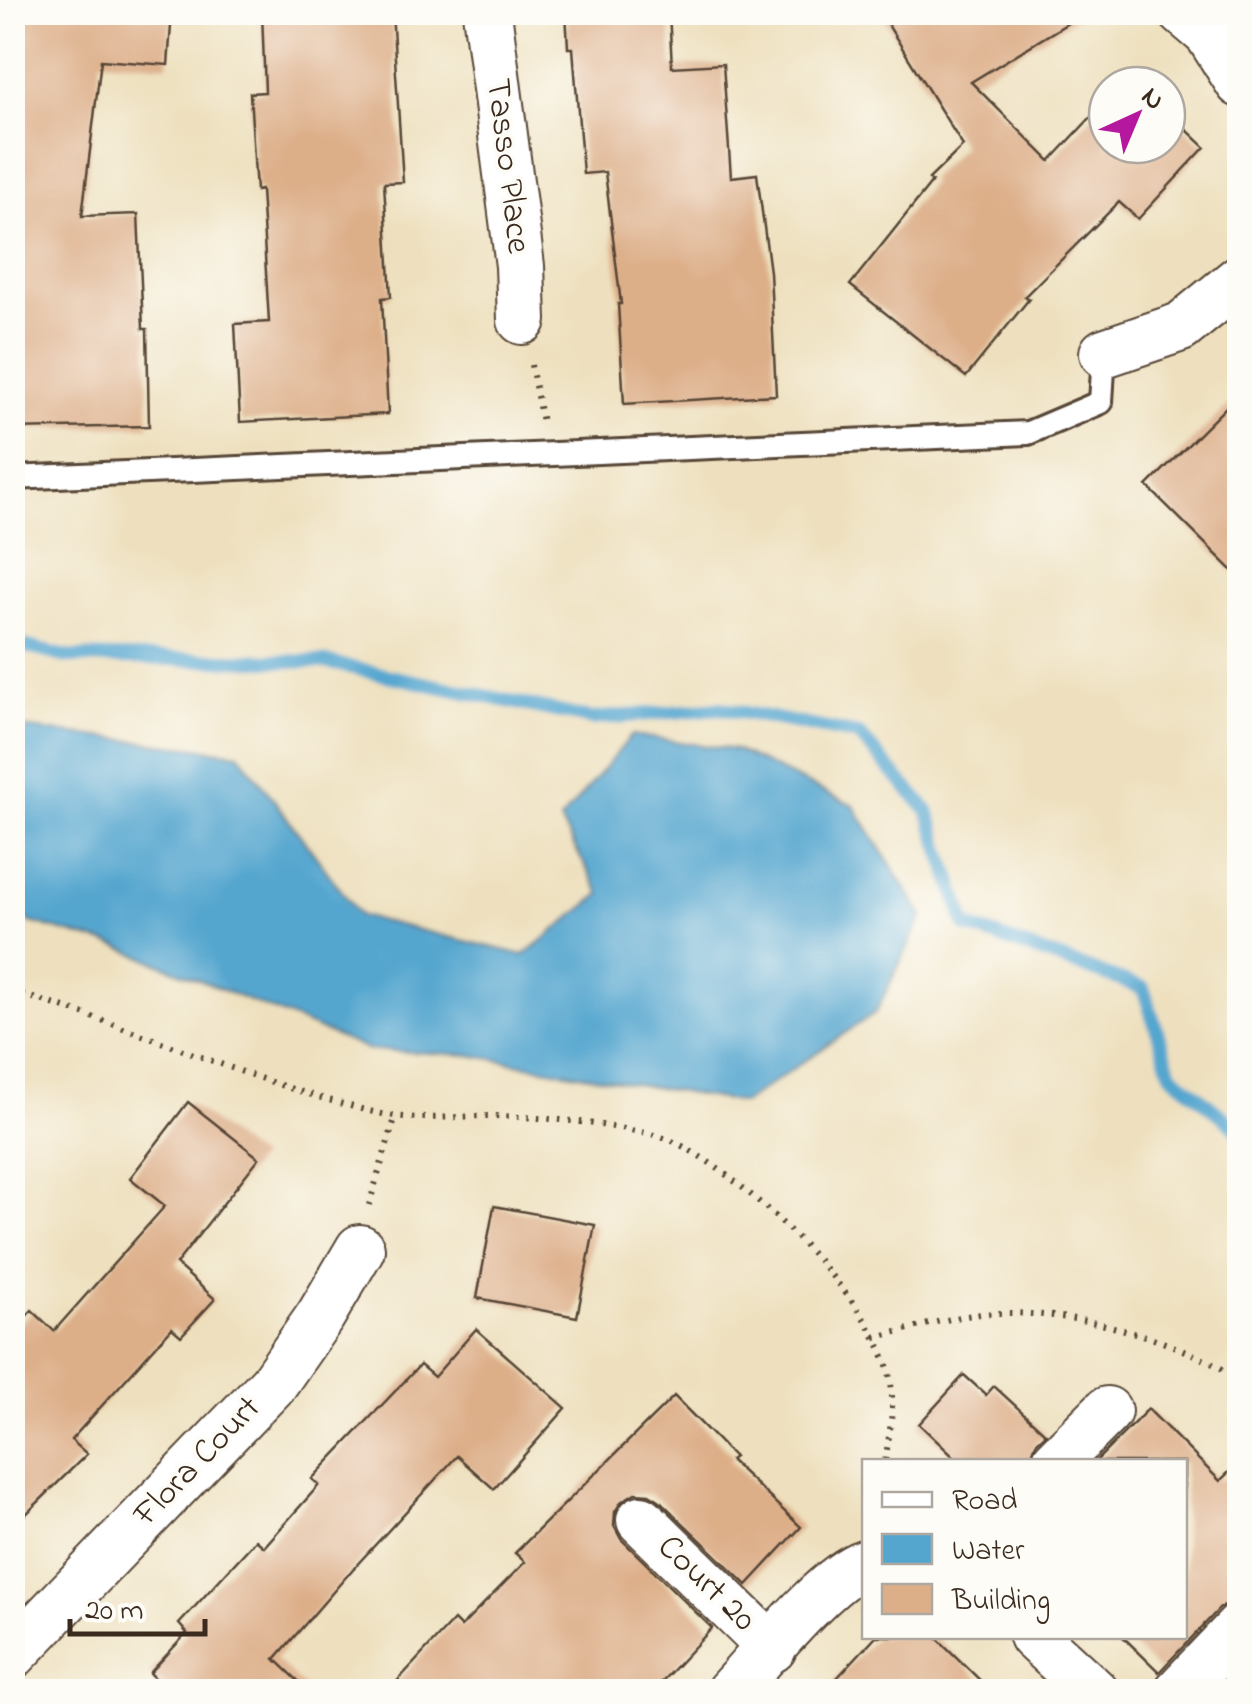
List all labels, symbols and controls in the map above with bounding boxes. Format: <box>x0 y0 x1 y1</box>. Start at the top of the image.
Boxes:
north arrow <box>1087 65 1187 165</box>
street label: Tasso Place <box>471 76 543 257</box>
text: N <box>1131 78 1173 121</box>
street label: Flora Court <box>122 1385 274 1540</box>
legend <box>862 1459 1187 1639</box>
text: Road <box>952 1480 1017 1524</box>
street label: Court 20 <box>645 1524 767 1644</box>
text: Water <box>952 1530 1025 1574</box>
scale bar <box>70 1574 205 1636</box>
text: Building <box>951 1580 1050 1624</box>
text: 20 m <box>85 1590 144 1634</box>

